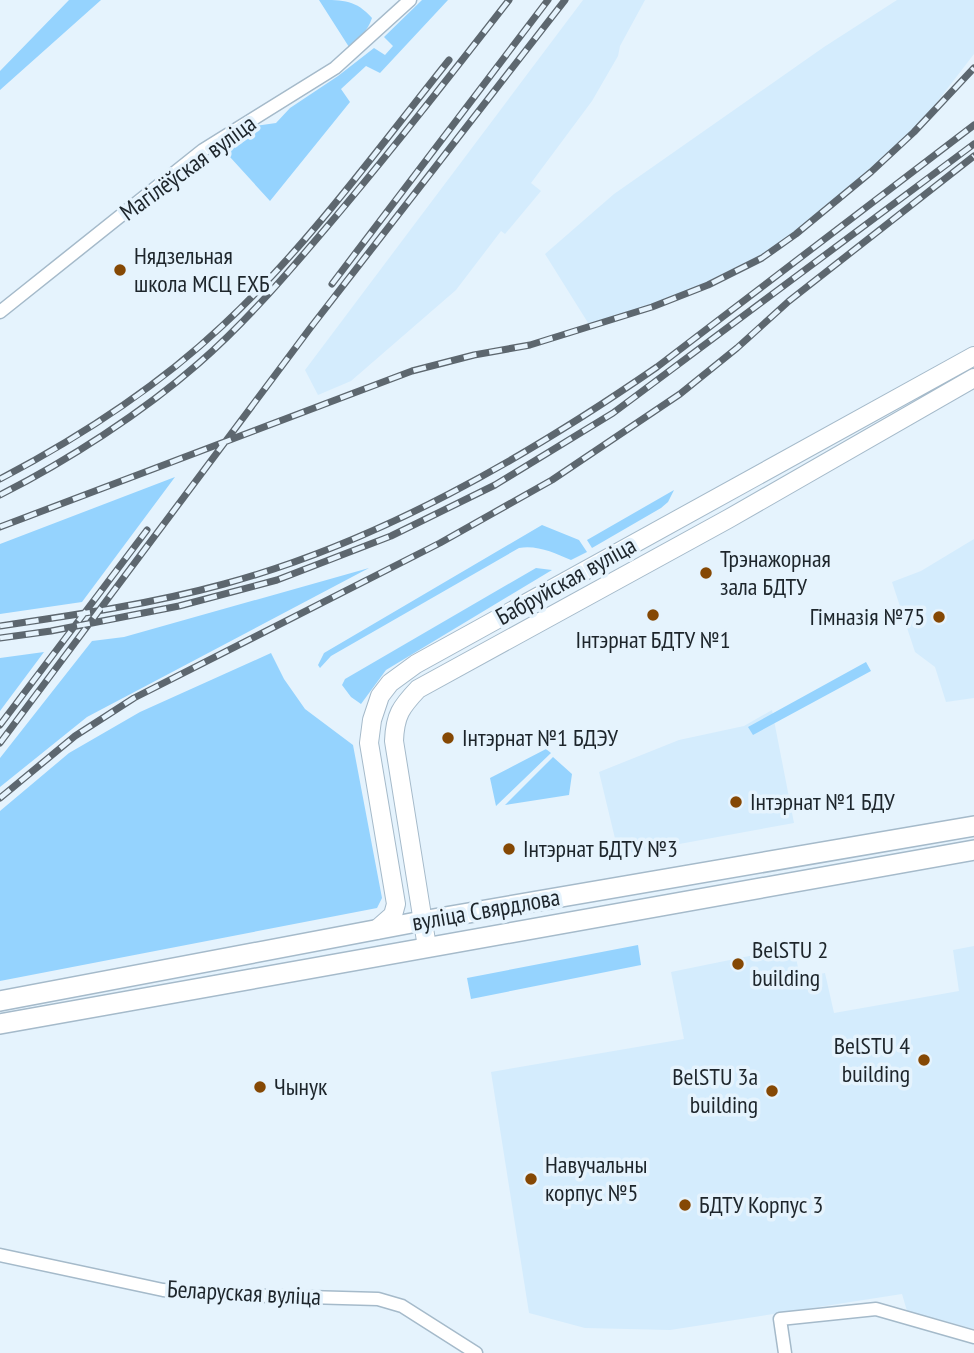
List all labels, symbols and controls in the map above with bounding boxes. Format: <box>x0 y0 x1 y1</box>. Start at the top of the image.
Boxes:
street label: Магілёўская вуліца <box>114 108 262 227</box>
place label: Нядзельная школа МСЦ ЕХБ <box>134 240 270 299</box>
marker: Нядзельная школа МСЦ ЕХБ <box>112 262 128 278</box>
street label: Бабруйская вуліца <box>490 529 641 632</box>
place label: Трэнажорная зала БДТУ <box>720 543 831 602</box>
marker: Трэнажорная зала БДТУ <box>698 565 714 581</box>
place label: Гімназія №75 <box>810 601 925 632</box>
marker: Інтэрнат БДТУ №1 <box>645 607 661 623</box>
marker: Гімназія №75 <box>931 609 947 625</box>
place label: Інтэрнат БДТУ №1 <box>576 624 730 655</box>
place label: Інтэрнат №1 БДЭУ <box>462 722 618 753</box>
marker: Інтэрнат №1 БДЭУ <box>440 730 456 746</box>
place label: Інтэрнат №1 БДУ <box>750 786 895 817</box>
marker: Інтэрнат №1 БДУ <box>728 794 744 810</box>
place label: Інтэрнат БДТУ №3 <box>523 833 678 864</box>
marker: Інтэрнат БДТУ №3 <box>501 841 517 857</box>
street label: вуліца Свярдлова <box>410 881 562 938</box>
place label: BelSTU 2 building <box>752 934 828 993</box>
marker: BelSTU 2 building <box>730 956 746 972</box>
place label: BelSTU 4 building <box>834 1030 910 1089</box>
marker: BelSTU 4 building <box>916 1052 932 1068</box>
place label: BelSTU 3a building <box>672 1061 758 1120</box>
place label: Чынук <box>274 1071 328 1102</box>
marker: Чынук <box>252 1079 268 1095</box>
marker: BelSTU 3a building <box>764 1083 780 1099</box>
place label: Навучальны корпус №5 <box>545 1149 647 1208</box>
marker: Навучальны корпус №5 <box>523 1171 539 1187</box>
place label: БДТУ Корпус 3 <box>699 1189 823 1220</box>
marker: БДТУ Корпус 3 <box>677 1197 693 1213</box>
street label: Беларуская вуліца <box>166 1273 322 1312</box>

